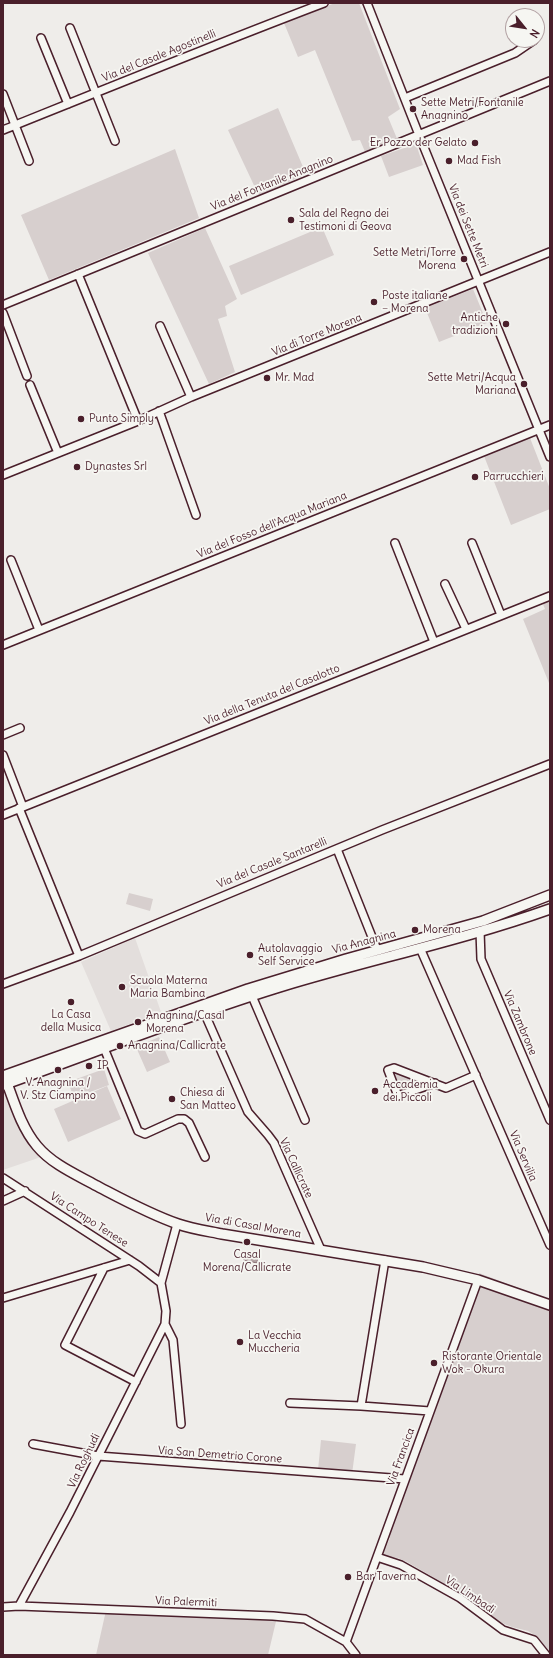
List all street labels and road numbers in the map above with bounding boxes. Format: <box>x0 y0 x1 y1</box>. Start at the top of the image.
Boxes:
street label: Via del Casale Agostinelli <box>100 27 218 85</box>
street label: Via del Fontanile Anagnino <box>209 152 335 214</box>
street label: Via dei Sette Metri <box>445 182 491 270</box>
street label: Via di Torre Morena <box>270 311 364 359</box>
street label: Via del Fosso dell'Acqua Mariana <box>195 489 349 561</box>
street label: Via della Tenuta del Casalotto <box>202 662 342 728</box>
street label: Via del Casale Santarelli <box>215 835 329 891</box>
street label: Via Anagnina <box>331 927 397 957</box>
street label: Via Zambrone <box>500 989 540 1057</box>
street label: Via Servilia <box>506 1129 540 1183</box>
street label: Via Callicrate <box>276 1136 316 1200</box>
street label: Via Campo Tenese <box>47 1190 131 1250</box>
street label: Via di Casal Morena <box>204 1211 302 1241</box>
street label: Via Francica <box>384 1426 418 1488</box>
street label: Via Roghudi <box>65 1432 103 1490</box>
street label: Via San Demetrio Corone <box>157 1444 283 1466</box>
street label: Via Limbadi <box>442 1573 498 1617</box>
street label: Via Palermiti <box>155 1594 217 1610</box>

